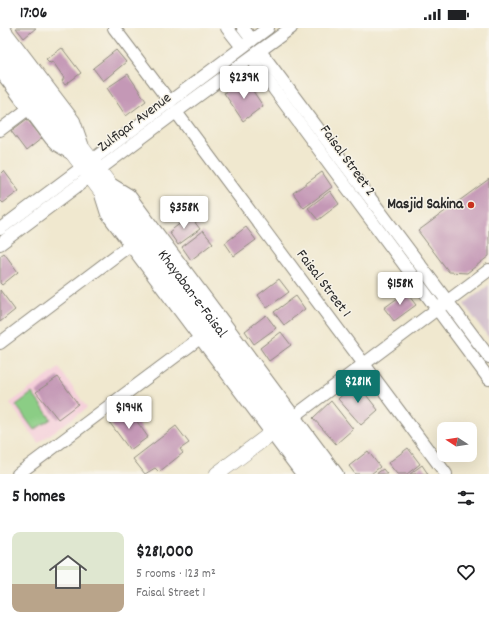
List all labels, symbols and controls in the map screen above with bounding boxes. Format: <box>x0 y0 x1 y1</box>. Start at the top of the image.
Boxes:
text: 17:06 <box>20 3 47 25</box>
pin: $239K <box>216 66 272 100</box>
text: $239K <box>229 69 259 88</box>
street label: Zulfiqar Avenue <box>94 88 177 158</box>
street label: Faisal Street 2 <box>314 121 380 201</box>
place label: Masjid Sakina <box>387 194 464 216</box>
pin: $358K <box>156 196 212 230</box>
text: $358K <box>169 199 199 218</box>
marker: Masjid Sakina <box>466 200 476 210</box>
street label: Faisal Street 1 <box>290 245 356 323</box>
street label: Khayaban-e-Faisal <box>151 246 232 343</box>
pin: $158K <box>372 272 428 306</box>
text: $158K <box>387 275 413 294</box>
pin: $281K <box>330 370 386 404</box>
text: $281K <box>345 373 371 392</box>
pin: $194K <box>101 396 157 430</box>
text: $194K <box>116 399 142 418</box>
north arrow <box>437 422 477 462</box>
map controls <box>437 422 477 462</box>
text: 5 homes <box>12 486 65 510</box>
icon: filters <box>455 487 477 509</box>
text: $281,000 <box>136 541 194 565</box>
icon: home <box>44 548 92 596</box>
icon: heart <box>455 561 477 583</box>
text: 5 rooms · 123 m² <box>136 565 216 584</box>
text: Faisal Street 1 <box>136 584 205 603</box>

